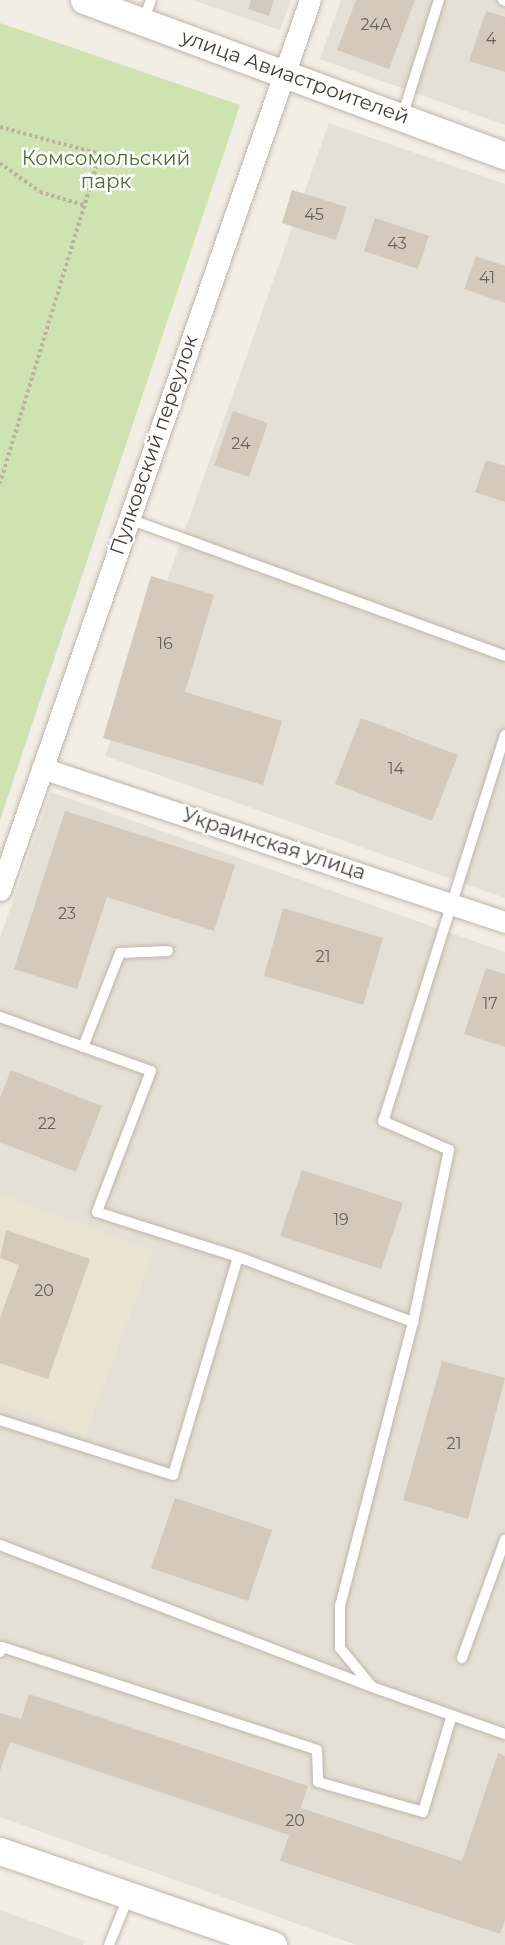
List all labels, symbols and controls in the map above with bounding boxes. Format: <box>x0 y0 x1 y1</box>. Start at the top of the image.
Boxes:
house number: 24А <box>360 15 392 35</box>
street label: улица Авиастроителей <box>178 25 412 129</box>
house number: 4 <box>486 29 496 49</box>
park label: Комсомольский парк <box>22 147 190 194</box>
house number: 45 <box>304 205 324 225</box>
house number: 43 <box>387 234 407 254</box>
house number: 41 <box>479 268 495 288</box>
street label: Пулковский переулок <box>105 332 203 558</box>
house number: 24 <box>231 434 251 454</box>
house number: 16 <box>157 634 173 654</box>
house number: 14 <box>388 759 404 779</box>
street label: Украинская улица <box>179 803 369 885</box>
house number: 23 <box>58 904 76 924</box>
house number: 21 <box>316 947 330 967</box>
house number: 17 <box>482 994 498 1014</box>
house number: 22 <box>38 1114 56 1134</box>
house number: 19 <box>333 1210 349 1230</box>
house number: 20 <box>34 1281 54 1301</box>
house number: 21 <box>447 1434 461 1454</box>
house number: 20 <box>285 1811 305 1831</box>

